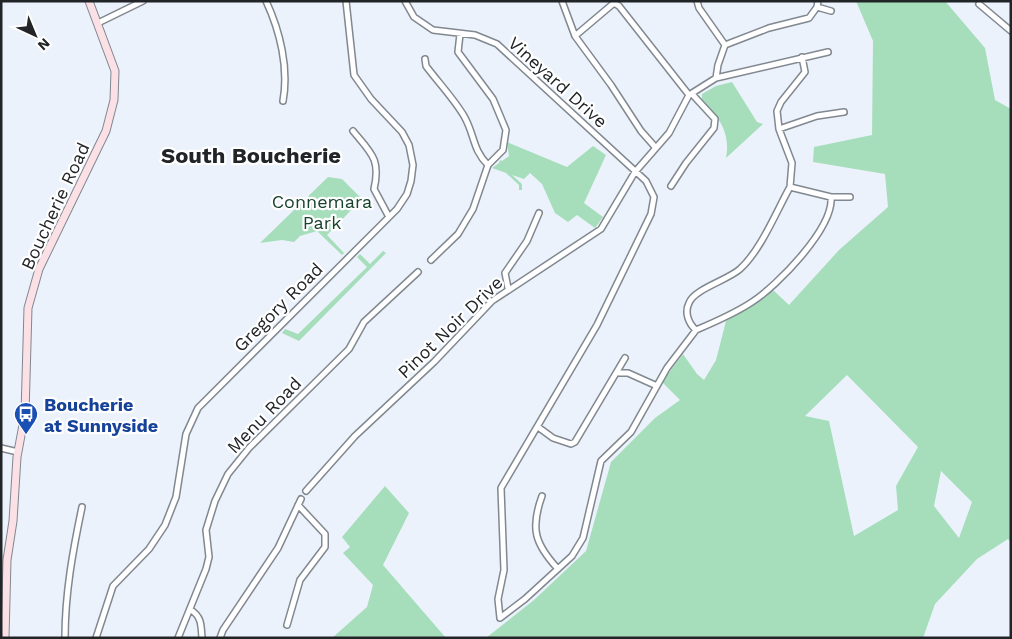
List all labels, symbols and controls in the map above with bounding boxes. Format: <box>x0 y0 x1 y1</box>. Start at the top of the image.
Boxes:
north arrow <box>10 10 60 60</box>
street label: Vineyard Drive <box>504 32 612 132</box>
text: N <box>35 35 53 54</box>
street label: Boucherie Road <box>16 139 94 273</box>
district label: South Boucherie <box>161 143 341 168</box>
park label: Connemara Park <box>272 191 372 233</box>
street label: Gregory Road <box>229 258 327 356</box>
street label: Pinot Noir Drive <box>393 272 507 382</box>
street label: Menu Road <box>222 372 306 458</box>
place label: Boucherie at Sunnyside <box>44 394 158 436</box>
bus stop icon: Boucherie at Sunnyside <box>13 401 39 435</box>

